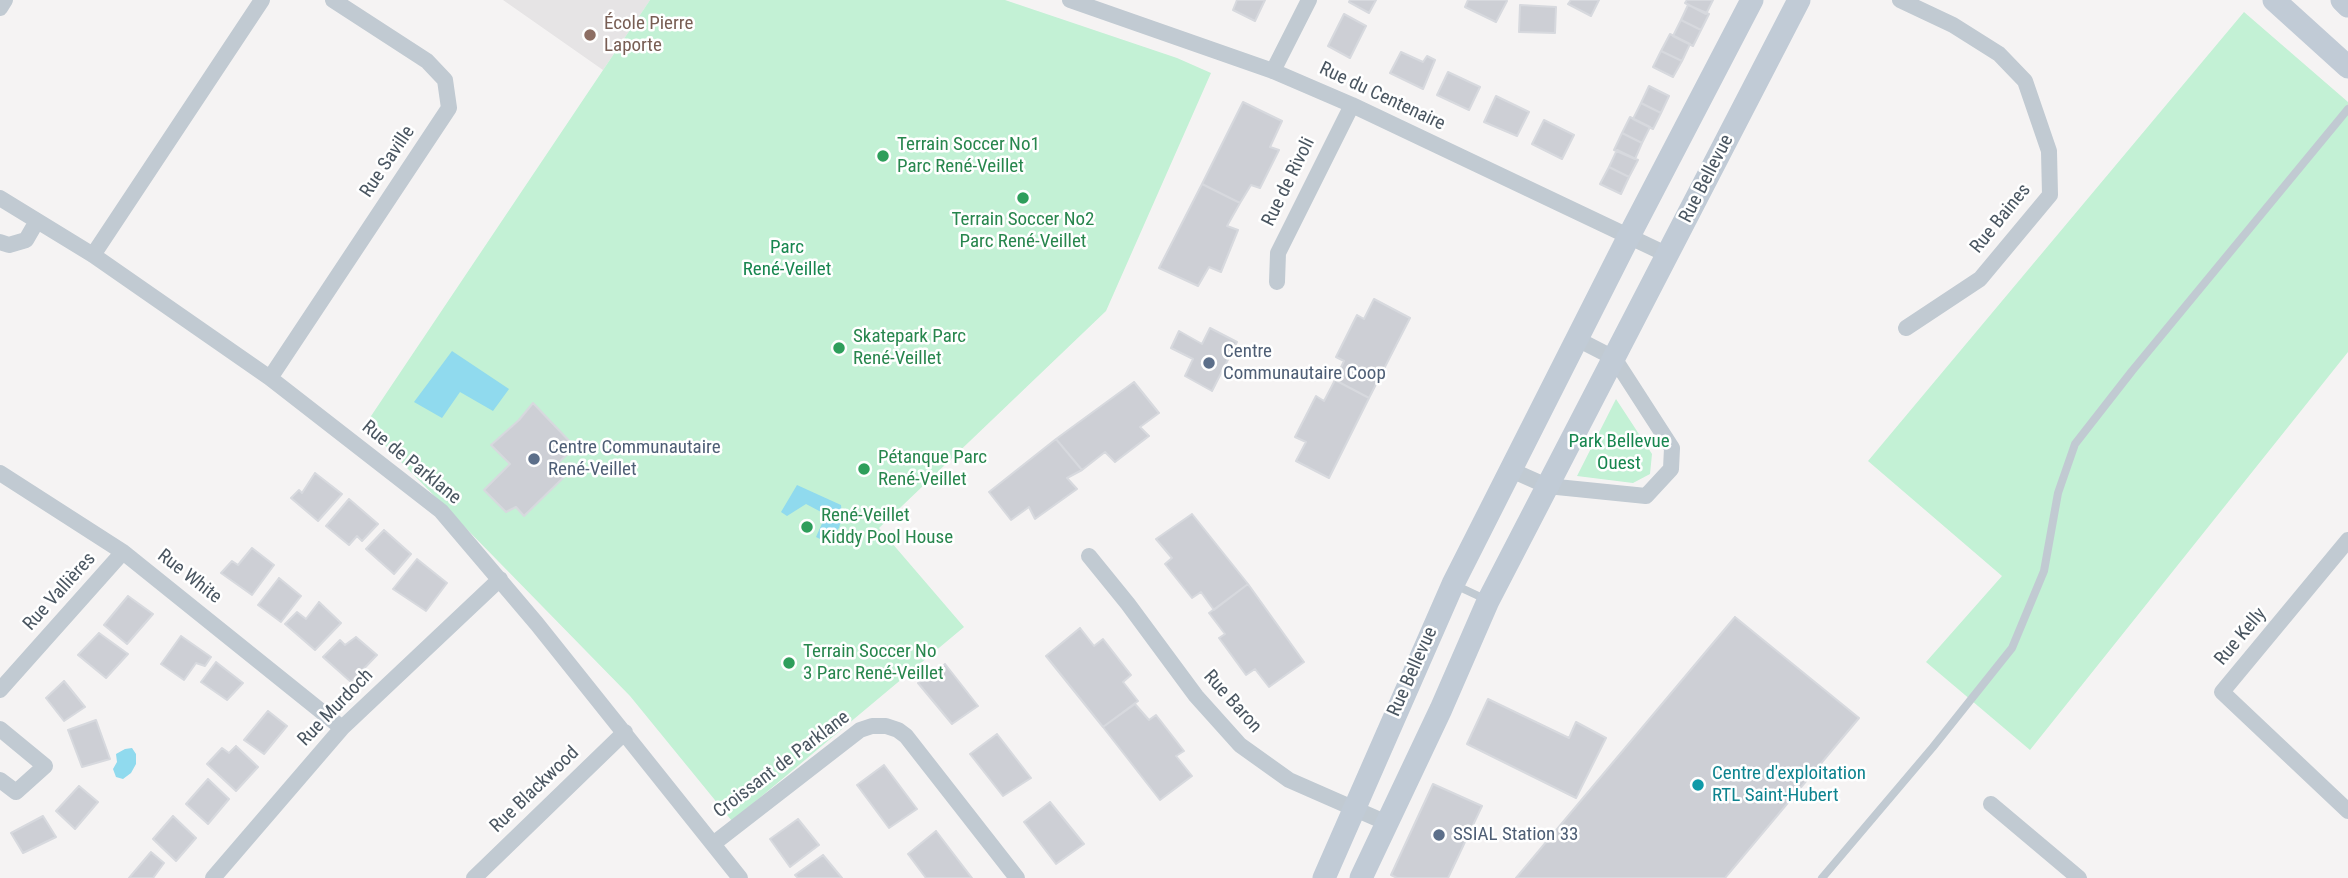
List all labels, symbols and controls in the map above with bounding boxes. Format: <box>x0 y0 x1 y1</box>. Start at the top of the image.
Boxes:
place label: École Pierre Laporte <box>604 13 693 57</box>
marker: École Pierre Laporte <box>582 27 598 43</box>
street label: Rue du Centenaire <box>1316 58 1448 136</box>
street label: Rue Saville <box>356 122 420 202</box>
street label: Rue Bellevue <box>1675 131 1739 227</box>
place label: Terrain Soccer No1 Parc René-Veillet <box>897 134 1040 178</box>
street label: Rue de Rivoli <box>1258 134 1320 230</box>
marker: Terrain Soccer No1 Parc René-Veillet <box>875 148 891 164</box>
street label: Rue Baines <box>1966 180 2036 258</box>
marker: Terrain Soccer No2 Parc René-Veillet <box>1015 190 1031 206</box>
place label: Terrain Soccer No2 Parc René-Veillet <box>952 209 1094 253</box>
park label: Parc René-Veillet <box>743 237 831 281</box>
place label: Skatepark Parc René-Veillet <box>853 326 966 370</box>
marker: Skatepark Parc René-Veillet <box>831 340 847 356</box>
place label: Centre Communautaire Coop <box>1223 341 1386 385</box>
marker: Centre Communautaire Coop <box>1201 355 1217 371</box>
street label: Rue de Parklane <box>357 416 465 510</box>
park label: Park Bellevue Ouest <box>1568 431 1670 475</box>
place label: Centre Communautaire René-Veillet <box>548 437 721 481</box>
place label: Pétanque Parc René-Veillet <box>878 447 987 491</box>
marker: Centre Communautaire René-Veillet <box>526 451 542 467</box>
marker: Pétanque Parc René-Veillet <box>856 461 872 477</box>
place label: René-Veillet Kiddy Pool House <box>821 505 953 549</box>
marker: René-Veillet Kiddy Pool House <box>799 519 815 535</box>
street label: Rue White <box>152 545 226 609</box>
street label: Rue Vallières <box>19 548 101 636</box>
street label: Rue Kelly <box>2210 604 2272 670</box>
street label: Rue Bellevue <box>1383 624 1443 720</box>
place label: Terrain Soccer No 3 Parc René-Veillet <box>803 641 944 685</box>
marker: Terrain Soccer No 3 Parc René-Veillet <box>781 655 797 671</box>
street label: Rue Murdoch <box>294 665 378 751</box>
street label: Rue Baron <box>1198 666 1266 738</box>
street label: Croissant de Parklane <box>710 707 854 823</box>
street label: Rue Blackwood <box>486 742 584 838</box>
place label: Centre d'exploitation RTL Saint-Hubert <box>1712 763 1866 807</box>
marker: Centre d'exploitation RTL Saint-Hubert <box>1690 777 1706 793</box>
place label: SSIAL Station 33 <box>1453 824 1578 846</box>
marker: SSIAL Station 33 <box>1431 827 1447 843</box>

